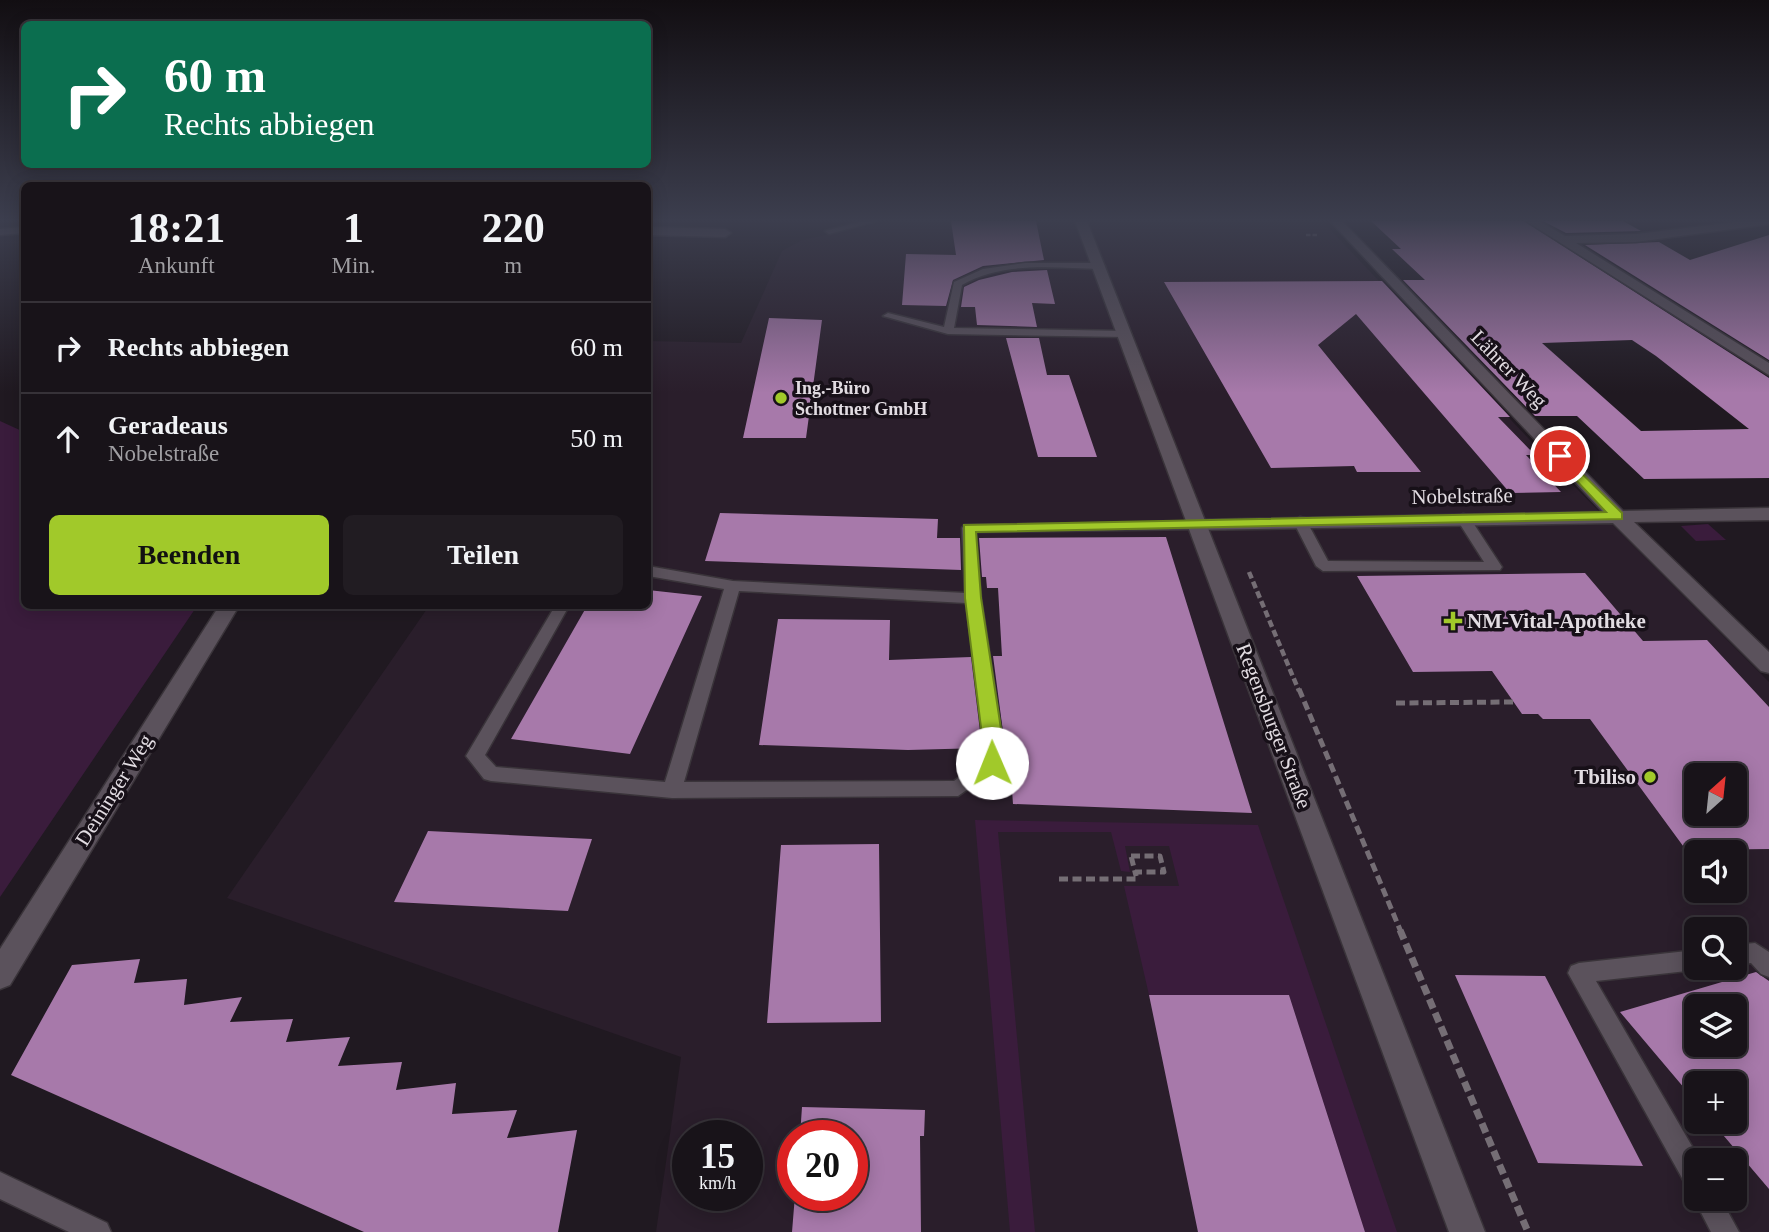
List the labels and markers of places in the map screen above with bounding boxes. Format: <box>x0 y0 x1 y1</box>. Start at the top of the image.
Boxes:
place label: Ing.-Büro Schottner GmbH <box>795 378 927 419</box>
marker: Ing.-Büro Schottner GmbH <box>773 390 789 406</box>
pin <box>1530 426 1590 486</box>
place label: NM-Vital-Apotheke <box>1467 609 1646 633</box>
marker: NM-Vital-Apotheke <box>1445 613 1461 629</box>
place label: Tbiliso <box>1574 765 1636 789</box>
marker: Tbiliso <box>1642 769 1658 785</box>

